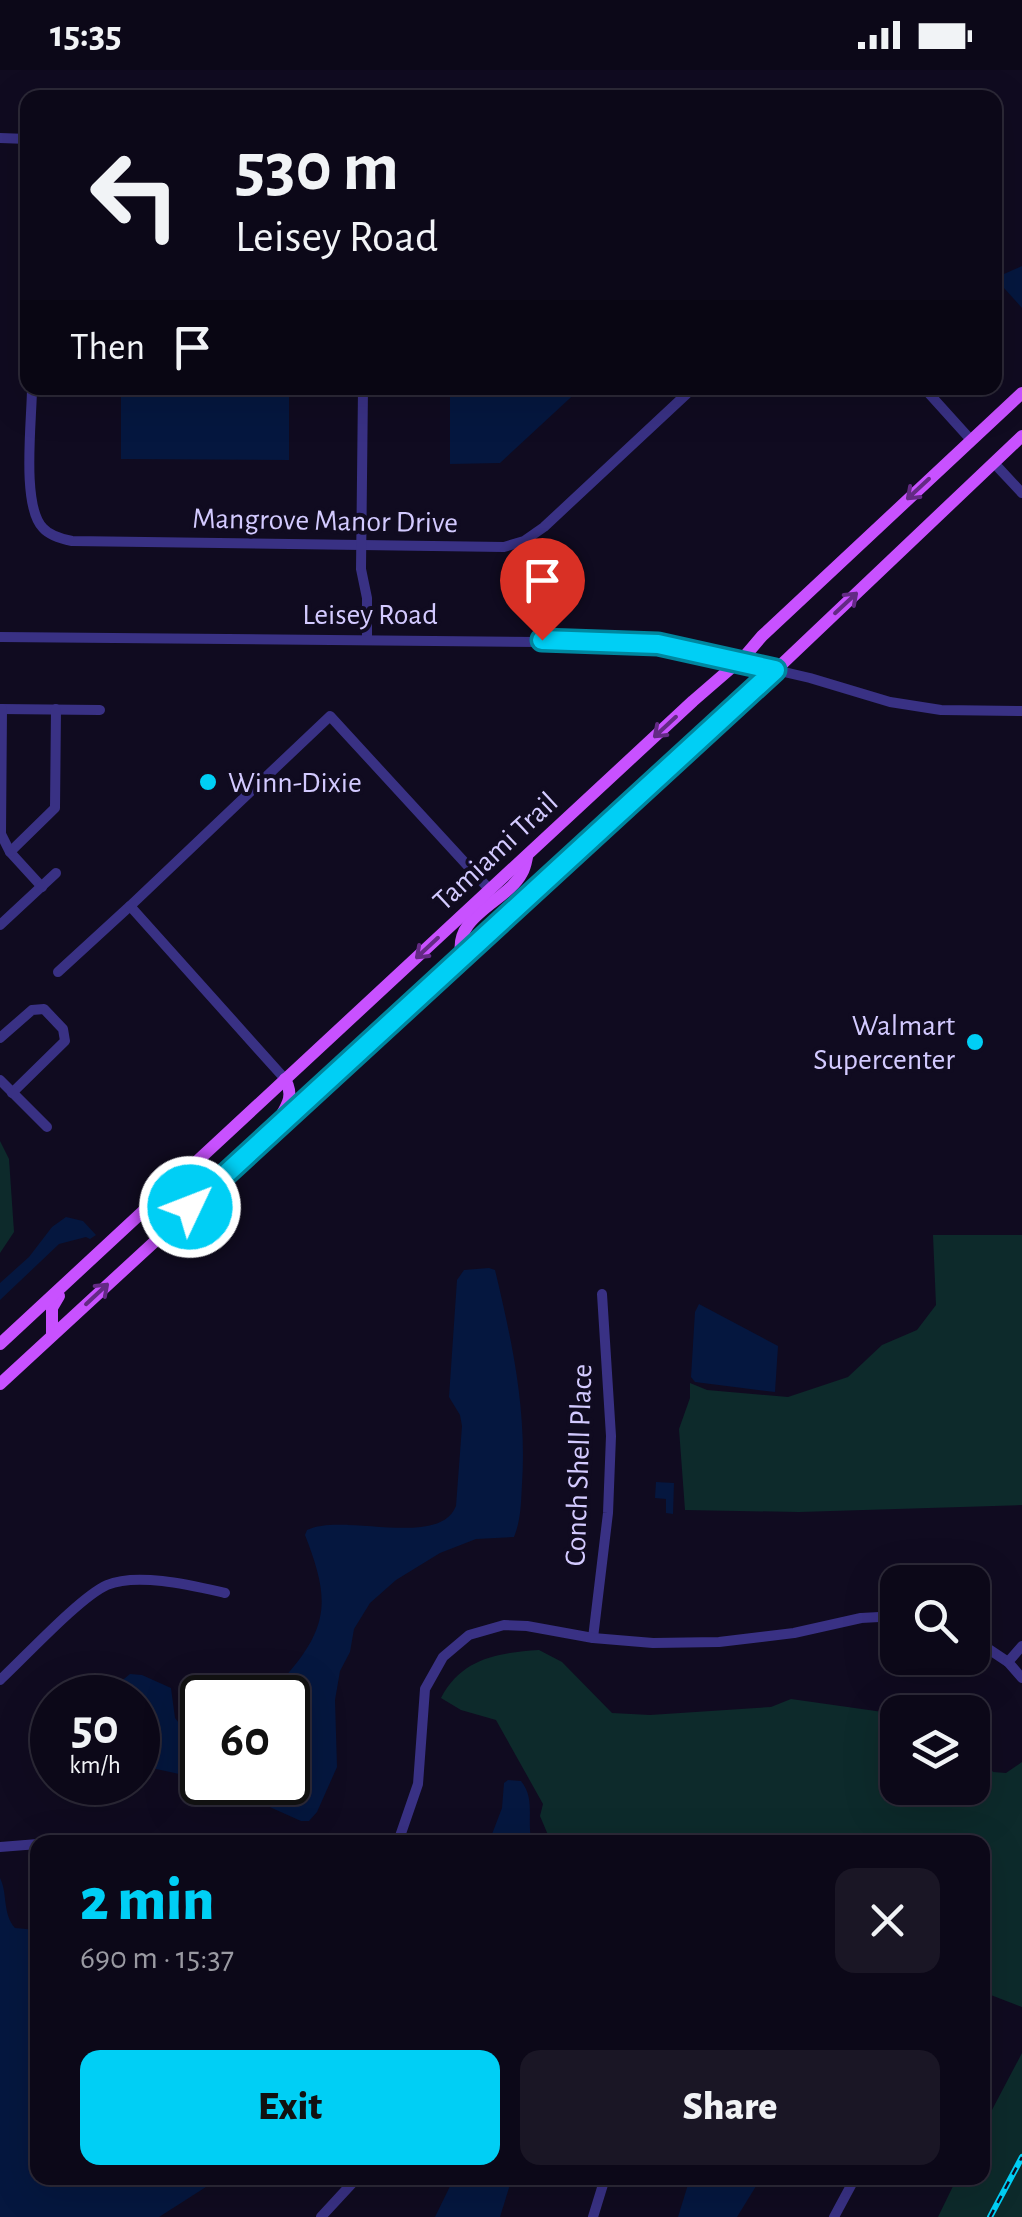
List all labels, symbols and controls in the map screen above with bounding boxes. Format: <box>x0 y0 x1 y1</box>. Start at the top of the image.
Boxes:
text: 15:35 <box>50 16 122 54</box>
icon: left <box>70 130 200 260</box>
text: 530 m <box>235 133 399 203</box>
text: Leisey Road <box>235 215 438 260</box>
icon: arrive <box>165 320 220 375</box>
text: Then <box>70 329 145 367</box>
one-way arrow <box>906 477 931 500</box>
street label: Mangrove Manor Drive <box>192 504 458 538</box>
pin <box>500 538 585 641</box>
icon: arrive <box>515 553 570 608</box>
one-way arrow <box>833 592 858 615</box>
street label: Leisey Road <box>302 600 438 630</box>
one-way arrow <box>653 715 677 739</box>
place label: Winn-Dixie <box>228 768 362 798</box>
marker: Winn-Dixie <box>197 771 219 793</box>
street label: Tamiami Trail <box>428 787 564 917</box>
one-way arrow <box>415 936 440 959</box>
place label: Walmart Supercenter <box>813 1011 955 1075</box>
marker: Walmart Supercenter <box>964 1031 986 1053</box>
position arrow <box>138 1155 242 1259</box>
one-way arrow <box>84 1283 109 1306</box>
street label: Conch Shell Place <box>560 1363 598 1567</box>
map controls <box>880 1565 990 1805</box>
button: search <box>880 1565 990 1675</box>
speed limit sign: 60 <box>180 1675 310 1805</box>
button: layers <box>880 1695 990 1805</box>
text: 50 <box>71 1703 119 1753</box>
text: km/h <box>69 1753 121 1778</box>
button: close <box>835 1868 940 1973</box>
text: 2 min <box>80 1871 214 1931</box>
text: 690 m · 15:37 <box>80 1942 234 1974</box>
button: Exit <box>80 2050 500 2165</box>
button: Share <box>520 2050 940 2165</box>

